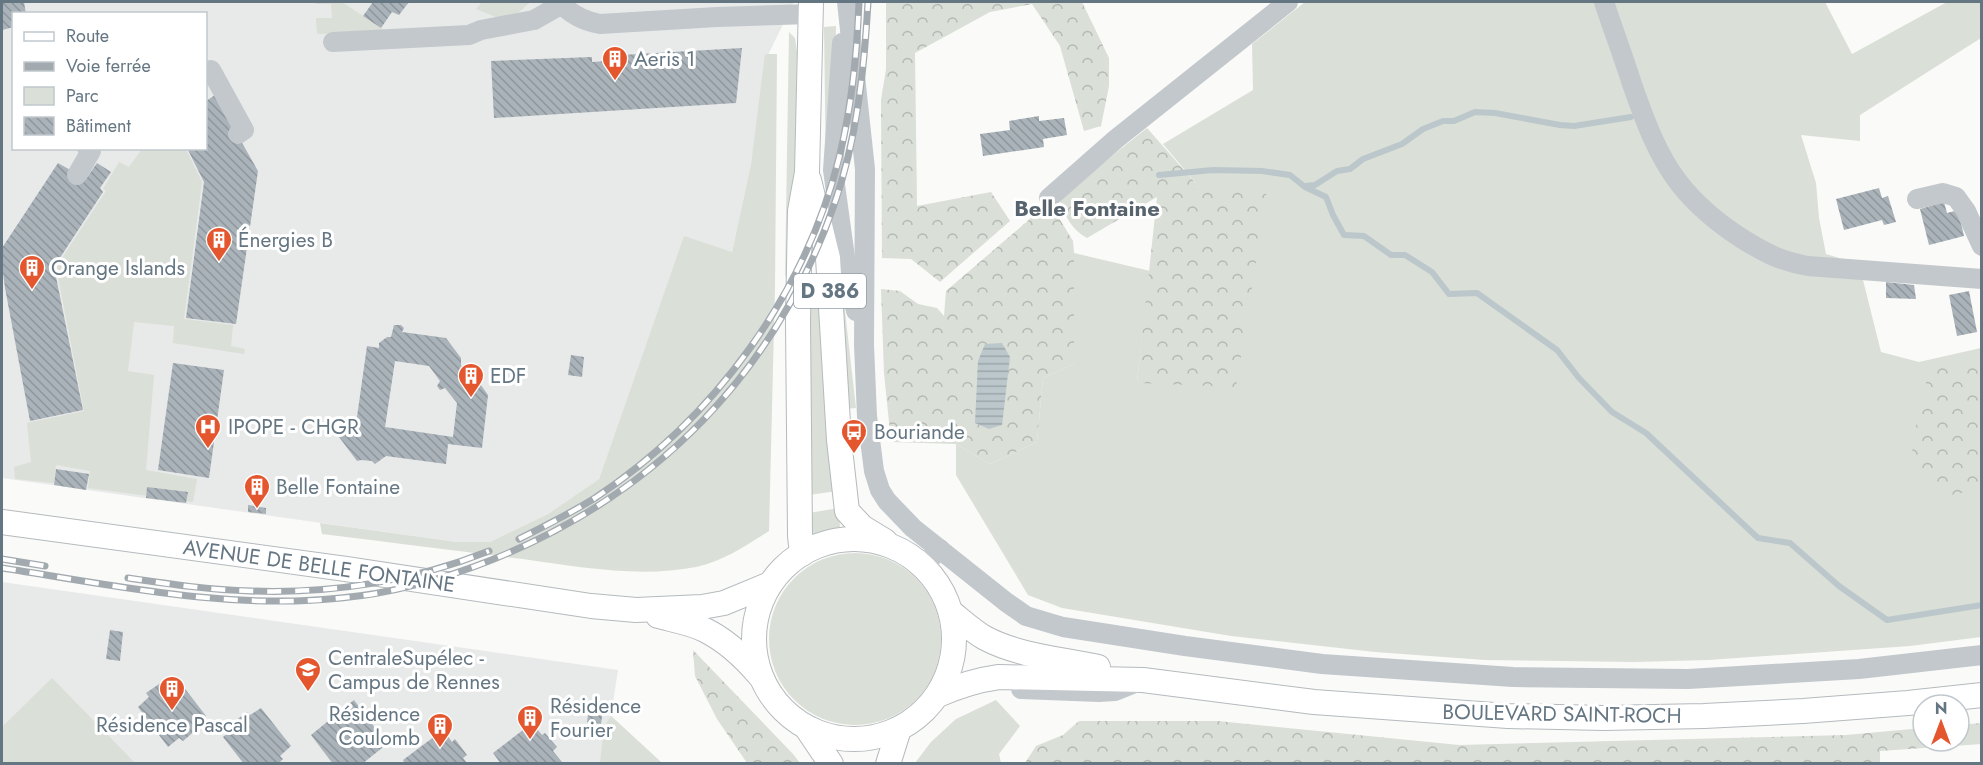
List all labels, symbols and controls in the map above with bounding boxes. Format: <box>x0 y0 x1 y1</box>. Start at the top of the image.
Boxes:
legend <box>12 12 207 150</box>
text: Route <box>66 23 109 49</box>
building icon: Aeris 1 <box>600 44 630 82</box>
place label: Aeris 1 <box>634 44 696 74</box>
text: Voie ferrée <box>66 53 151 79</box>
text: Parc <box>66 83 99 109</box>
text: Bâtiment <box>66 113 132 139</box>
district label: Belle Fontaine <box>1014 192 1160 224</box>
building icon: Énergies B <box>204 225 234 263</box>
place label: Énergies B <box>238 225 333 255</box>
building icon: Orange Islands <box>17 253 47 291</box>
place label: Orange Islands <box>51 253 185 283</box>
road number: D 386 <box>794 274 866 308</box>
building icon: EDF <box>456 361 486 399</box>
place label: EDF <box>490 361 526 391</box>
hospital icon: IPOPE - CHGR <box>193 412 223 450</box>
place label: IPOPE - CHGR <box>228 412 359 442</box>
bus stop icon: Bouriande <box>839 417 869 455</box>
place label: Bouriande <box>874 417 965 447</box>
building icon: Belle Fontaine <box>242 472 272 510</box>
place label: Belle Fontaine <box>276 472 400 502</box>
street label: AVENUE DE BELLE FONTAINE <box>181 532 457 600</box>
place label: CentraleSupélec - Campus de Rennes <box>328 643 500 697</box>
school or university icon: CentraleSupélec - Campus de Rennes <box>293 655 323 693</box>
building icon: Résidence Pascal <box>157 674 187 712</box>
place label: Résidence Fourier <box>550 691 641 745</box>
north arrow <box>1911 693 1971 753</box>
street label: BOULEVARD SAINT-ROCH <box>1442 697 1682 731</box>
text: N <box>1935 697 1947 720</box>
place label: Résidence Coulomb <box>329 699 420 753</box>
building icon: Résidence Fourier <box>515 703 545 741</box>
place label: Résidence Pascal <box>96 710 248 740</box>
building icon: Résidence Coulomb <box>425 711 455 749</box>

